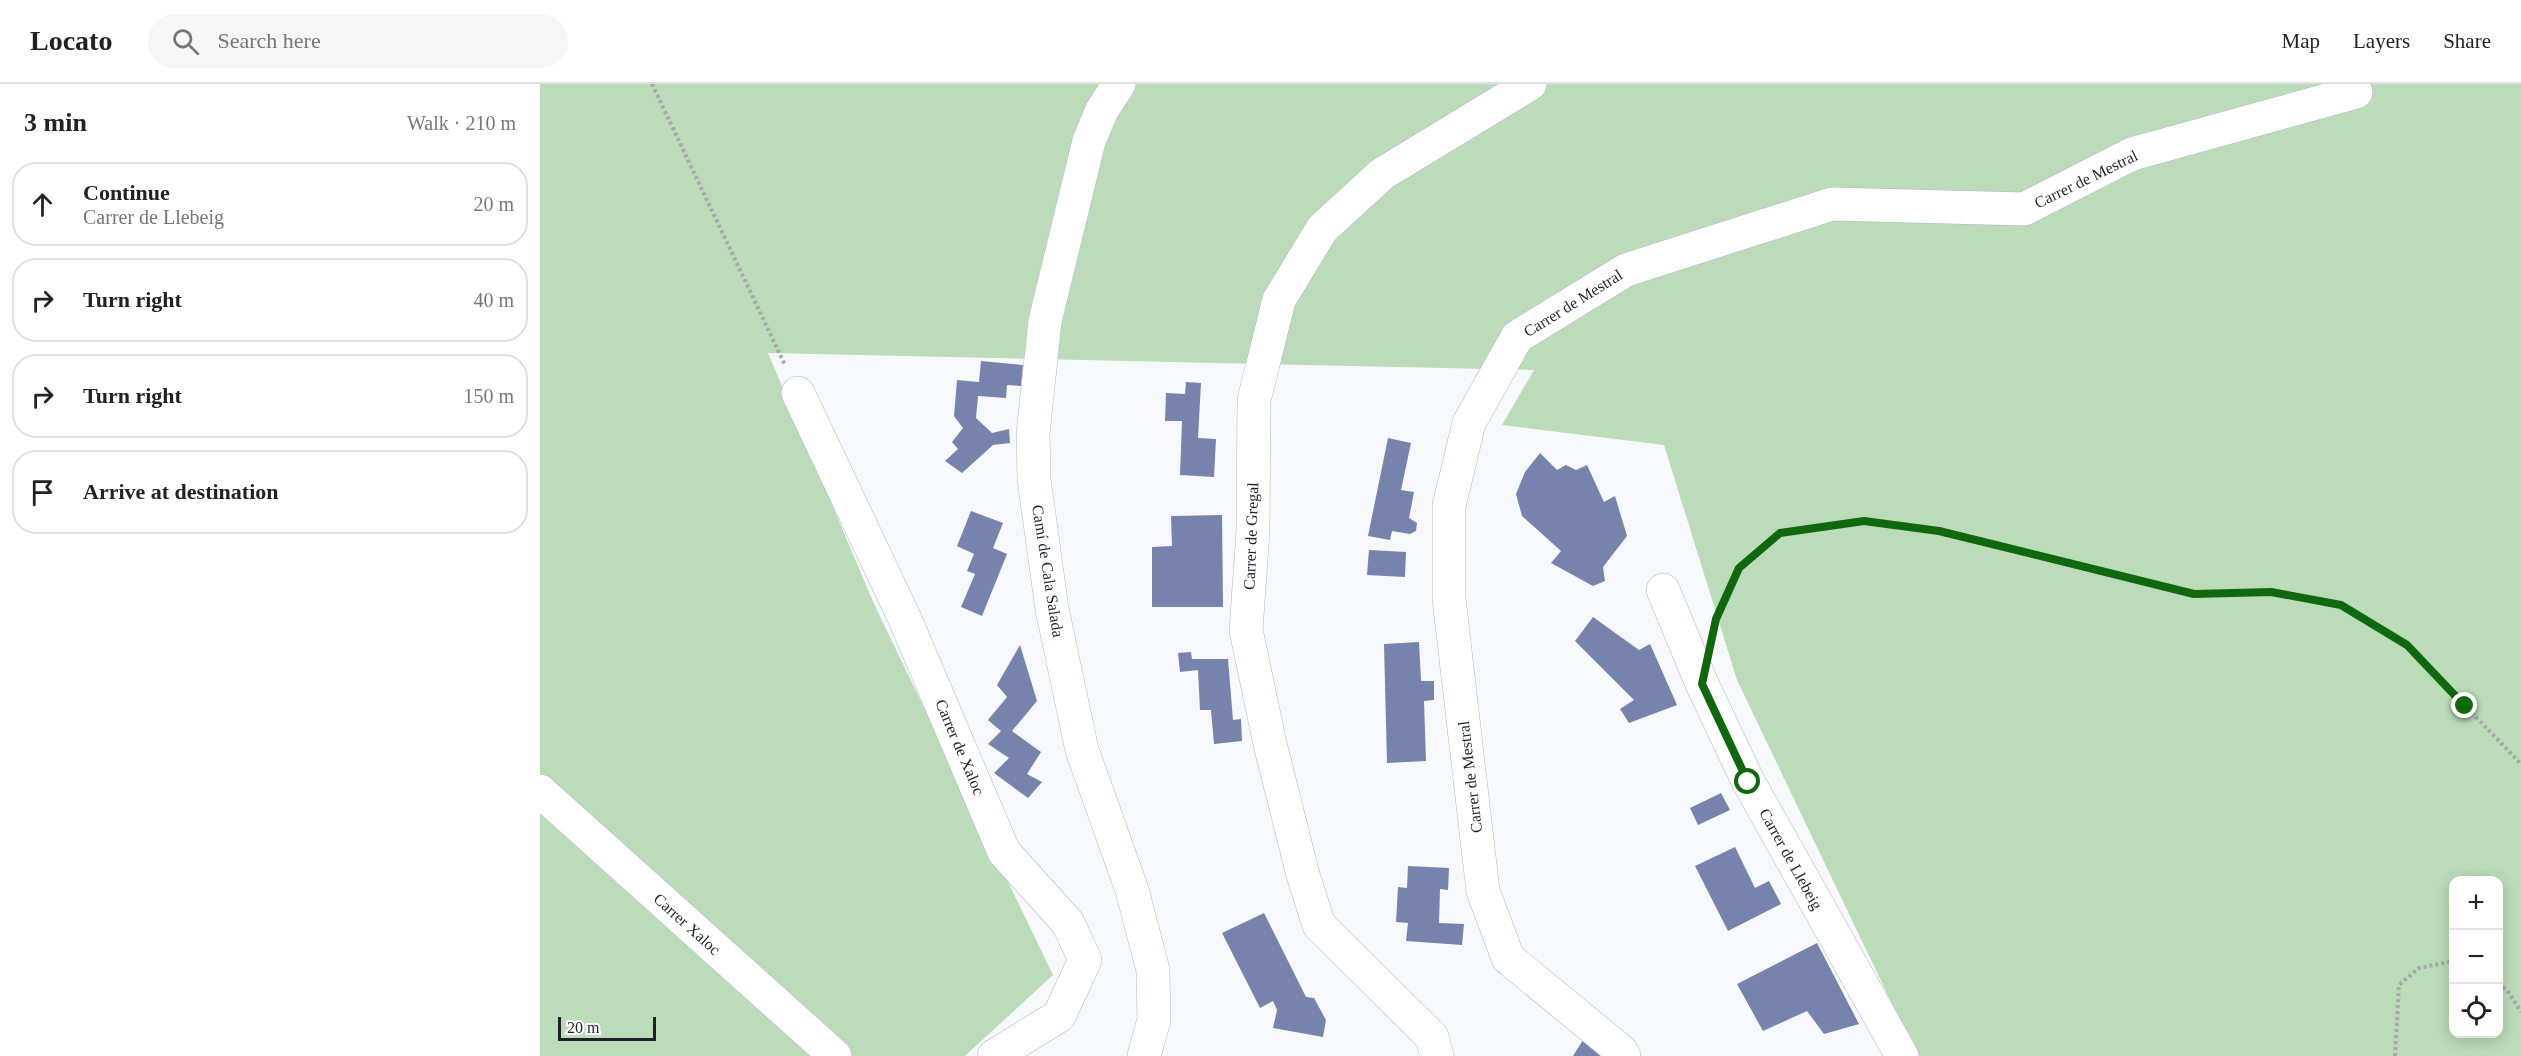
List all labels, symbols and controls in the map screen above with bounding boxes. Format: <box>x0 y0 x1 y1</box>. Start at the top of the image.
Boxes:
search box <box>148 14 568 68</box>
text: Locato <box>30 25 112 56</box>
icon: search <box>169 25 202 58</box>
text: Search here <box>217 28 321 53</box>
text: Map <box>2282 29 2320 53</box>
text: Layers <box>2353 29 2410 53</box>
text: Share <box>2443 29 2491 53</box>
text: 3 min <box>24 108 87 137</box>
text: Walk · 210 m <box>407 112 516 134</box>
street label: Carrer de Mestral <box>2032 146 2141 211</box>
text: Continue <box>83 180 170 205</box>
icon: ahead <box>26 188 59 221</box>
text: 20 m <box>473 193 514 215</box>
text: Carrer de Llebeig <box>83 206 224 228</box>
street label: Carrer de Mestral <box>1521 266 1626 340</box>
icon: right <box>26 284 59 317</box>
text: Turn right <box>83 287 182 312</box>
text: 40 m <box>473 289 514 311</box>
icon: right <box>26 380 59 413</box>
text: Turn right <box>83 383 182 408</box>
text: 150 m <box>463 385 514 407</box>
icon: arrive <box>26 476 59 509</box>
text: Arrive at destination <box>83 479 279 504</box>
street label: Carrer de Gregal <box>1241 481 1262 590</box>
street label: Camí de Cala Salada <box>1029 504 1067 638</box>
route end <box>2451 692 2477 718</box>
street label: Carrer de Xaloc <box>932 697 988 797</box>
street label: Carrer de Mestral <box>1455 719 1485 834</box>
route start <box>1734 768 1760 794</box>
street label: Carrer de Llebeig <box>1755 806 1826 913</box>
map controls <box>2449 876 2503 1038</box>
button: + <box>2449 876 2503 930</box>
street label: Carrer Xaloc <box>650 890 724 958</box>
button: − <box>2449 930 2503 984</box>
button: locate <box>2449 984 2503 1038</box>
scale bar <box>558 1014 656 1042</box>
text: 20 m <box>567 1019 599 1036</box>

